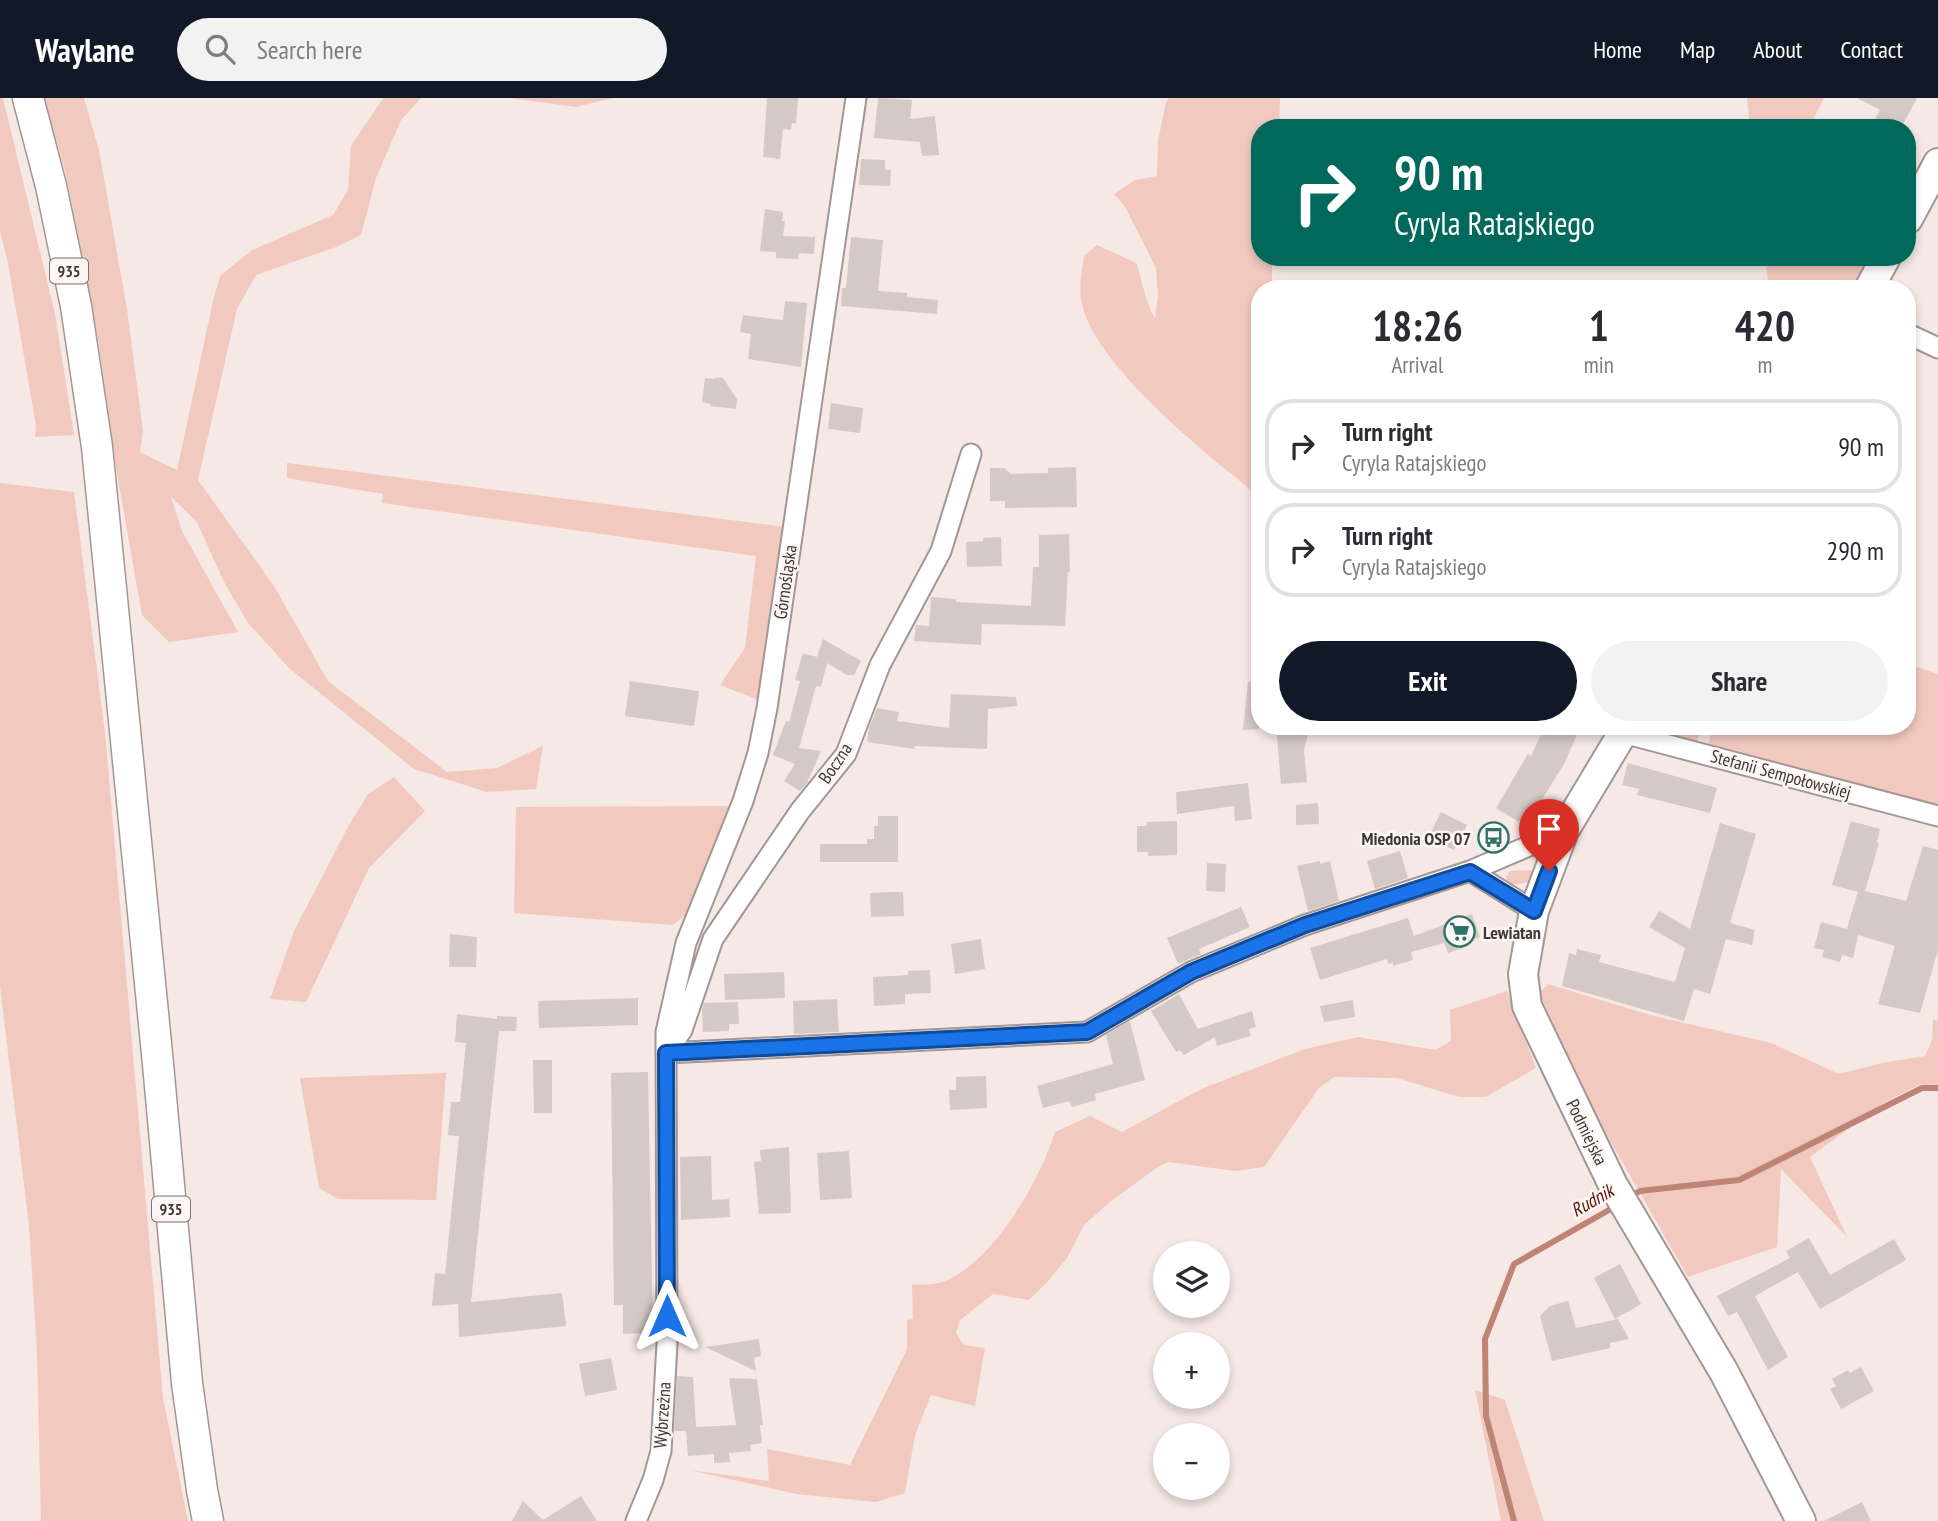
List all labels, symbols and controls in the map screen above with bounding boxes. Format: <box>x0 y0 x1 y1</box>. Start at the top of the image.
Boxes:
search box <box>177 18 667 81</box>
text: Waylane <box>35 28 135 71</box>
icon: search <box>201 30 239 68</box>
text: Search here <box>257 33 362 66</box>
text: Home <box>1593 34 1642 65</box>
text: Map <box>1680 34 1715 65</box>
text: About <box>1753 34 1802 65</box>
text: Contact <box>1840 34 1903 65</box>
text: 90 m <box>1394 140 1483 204</box>
icon: right <box>1279 147 1370 238</box>
text: Cyryla Ratajskiego <box>1394 202 1595 244</box>
road number: 935 <box>50 258 88 284</box>
text: 18:26 <box>1372 298 1463 353</box>
text: 1 <box>1589 298 1609 353</box>
text: 420 <box>1735 298 1795 353</box>
text: Arrival <box>1391 350 1443 379</box>
text: min <box>1584 350 1614 379</box>
text: m <box>1757 350 1772 379</box>
text: Turn right <box>1342 415 1433 448</box>
icon: right <box>1283 427 1321 465</box>
text: 90 m <box>1838 430 1884 463</box>
text: Cyryla Ratajskiego <box>1342 448 1486 477</box>
text: Turn right <box>1342 519 1433 552</box>
icon: right <box>1283 531 1321 569</box>
text: 290 m <box>1826 534 1884 567</box>
street label: Górnośląska <box>768 543 802 621</box>
text: Cyryla Ratajskiego <box>1342 552 1486 581</box>
button: Exit <box>1279 641 1577 721</box>
button: Share <box>1591 641 1888 721</box>
street label: Boczna <box>813 738 857 788</box>
street label: Stefanii Sempołowskiej <box>1708 744 1854 804</box>
pin <box>1519 799 1579 871</box>
icon: arrive <box>1530 810 1568 848</box>
bus stop icon: Miedonia OSP 07 <box>1477 821 1511 855</box>
place label: Miedonia OSP 07 <box>1361 827 1471 850</box>
supermarket icon: Lewiatan <box>1443 915 1477 949</box>
place label: Lewiatan <box>1483 921 1541 944</box>
street label: Podmiejska <box>1561 1095 1613 1169</box>
water label: Rudnik <box>1566 1177 1620 1222</box>
road number: 935 <box>152 1196 190 1222</box>
map controls <box>1153 1241 1230 1500</box>
button: layers <box>1153 1241 1230 1318</box>
position arrow <box>630 1279 704 1353</box>
button: + <box>1153 1332 1230 1409</box>
street label: Wybrzeżna <box>648 1381 676 1449</box>
button: − <box>1153 1423 1230 1500</box>

